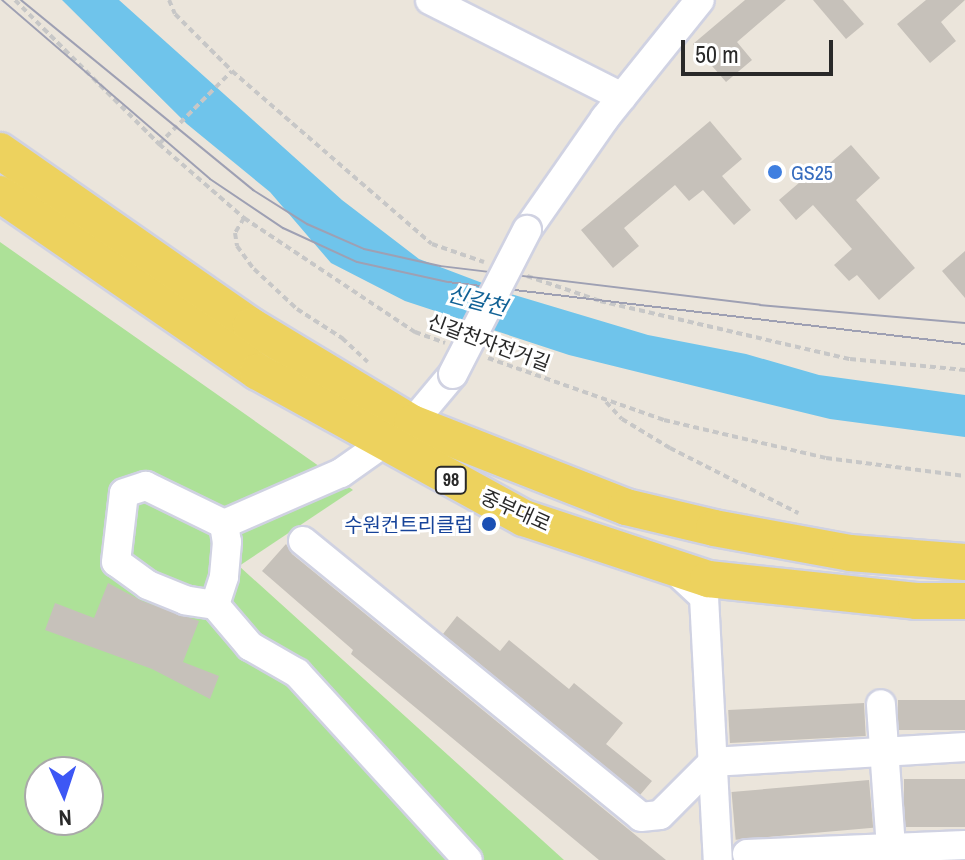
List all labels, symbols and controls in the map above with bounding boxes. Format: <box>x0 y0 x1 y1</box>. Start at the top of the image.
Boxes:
scale bar <box>685 24 837 74</box>
text: 50 m <box>695 38 739 70</box>
place label: GS25 <box>791 160 833 184</box>
marker: GS25 <box>766 163 784 181</box>
water label: 신갈천 <box>444 280 510 322</box>
street label: 신갈천자전거길 <box>424 309 554 375</box>
road number: 98 <box>433 466 469 494</box>
street label: 중부대로 <box>478 484 554 536</box>
place label: 수원컨트리클럽 <box>344 512 473 536</box>
marker: 수원컨트리클럽 <box>480 515 498 533</box>
north arrow <box>24 756 104 836</box>
text: N <box>58 803 72 833</box>

